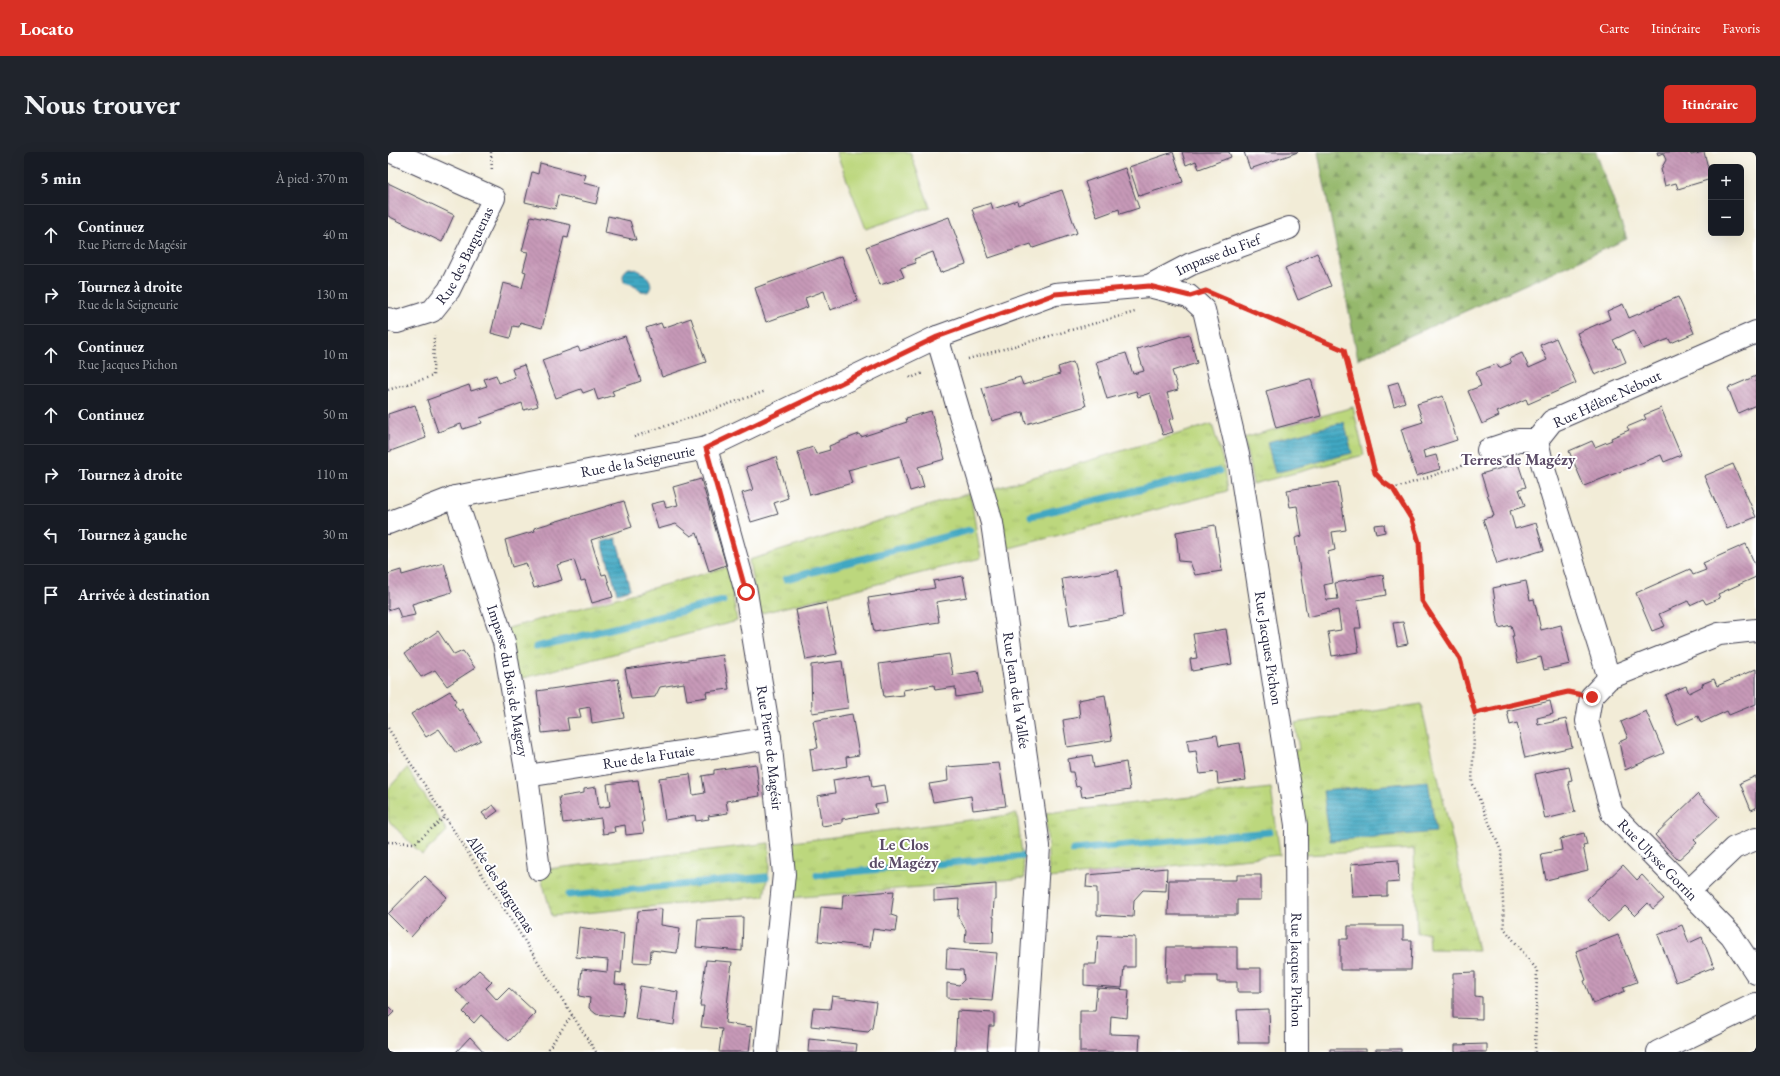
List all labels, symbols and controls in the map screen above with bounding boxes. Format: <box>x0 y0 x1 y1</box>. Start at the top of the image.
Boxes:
text: Locato <box>20 16 74 41</box>
text: Carte <box>1599 19 1629 37</box>
text: Itinéraire <box>1651 19 1701 37</box>
text: Favoris <box>1723 19 1760 37</box>
button: Itinéraire <box>1664 85 1756 123</box>
text: Nous trouver <box>24 86 180 122</box>
map controls <box>1708 164 1744 236</box>
button: + <box>1708 164 1744 200</box>
text: 5 min <box>40 167 81 189</box>
text: À pied · 370 m <box>276 170 348 187</box>
button: − <box>1708 200 1744 236</box>
street label: Rue des Barguenas <box>431 203 497 308</box>
text: Continuez <box>78 217 144 236</box>
icon: ahead <box>40 224 62 246</box>
text: 40 m <box>323 226 348 243</box>
street label: Impasse du Fief <box>1172 229 1265 279</box>
text: Rue Pierre de Magésir <box>78 236 187 253</box>
text: Tournez à droite <box>78 277 182 296</box>
icon: right <box>40 284 62 306</box>
text: 130 m <box>317 286 348 303</box>
text: Rue de la Seigneurie <box>78 296 178 313</box>
text: Continuez <box>78 337 144 356</box>
icon: ahead <box>40 344 62 366</box>
text: 10 m <box>323 346 348 363</box>
text: Rue Jacques Pichon <box>78 356 178 373</box>
street label: Rue Hélène Nebout <box>1550 365 1664 432</box>
icon: ahead <box>40 404 62 426</box>
text: Continuez <box>78 405 144 424</box>
text: 50 m <box>323 406 348 423</box>
street label: Rue de la Seigneurie <box>579 440 696 481</box>
district label: Terres de Magézy <box>1460 449 1576 470</box>
icon: right <box>40 464 62 486</box>
text: Tournez à droite <box>78 465 182 484</box>
text: 110 m <box>317 466 348 483</box>
icon: left <box>40 524 62 546</box>
text: Tournez à gauche <box>78 525 187 544</box>
text: 30 m <box>323 526 348 543</box>
route start <box>737 583 755 601</box>
icon: arrive <box>40 584 62 606</box>
text: Arrivée à destination <box>78 585 210 604</box>
street label: Rue Jacques Pichon <box>1251 590 1287 706</box>
street label: Impasse du Bois de Magezy <box>483 602 534 759</box>
street label: Rue Jean de la Vallée <box>999 631 1035 750</box>
street label: Rue Pierre de Magésir <box>752 684 787 811</box>
route end <box>1583 688 1601 706</box>
street label: Rue de la Futaie <box>601 740 696 773</box>
street label: Rue Ulysse Gorrin <box>1614 814 1702 905</box>
street label: Allée des Barguenas <box>462 831 540 936</box>
district label: Le Clos de Magézy <box>869 834 939 873</box>
street label: Rue Jacques Pichon <box>1287 912 1307 1028</box>

